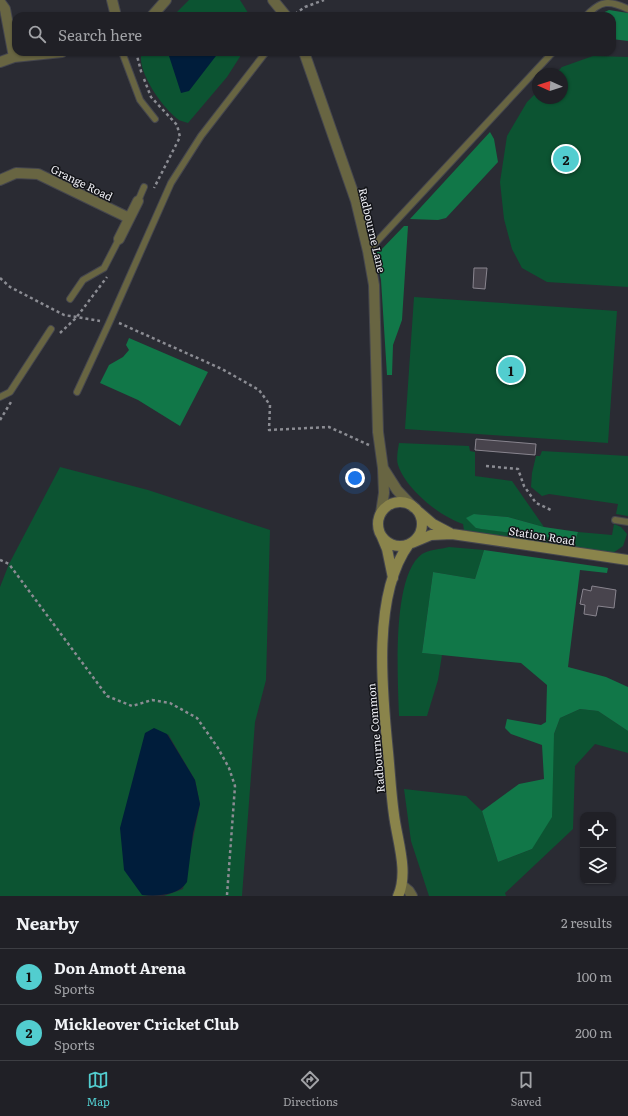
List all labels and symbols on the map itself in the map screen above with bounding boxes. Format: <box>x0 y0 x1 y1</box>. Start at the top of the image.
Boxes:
north arrow <box>532 68 568 104</box>
pin: 2 <box>553 144 579 174</box>
street label: Grange Road <box>48 160 116 204</box>
street label: Radbourne Lane <box>355 186 391 274</box>
pin: 1 <box>498 355 524 385</box>
your location <box>345 468 365 488</box>
street label: Station Road <box>508 522 577 548</box>
street label: Radbourne Common <box>362 683 388 793</box>

